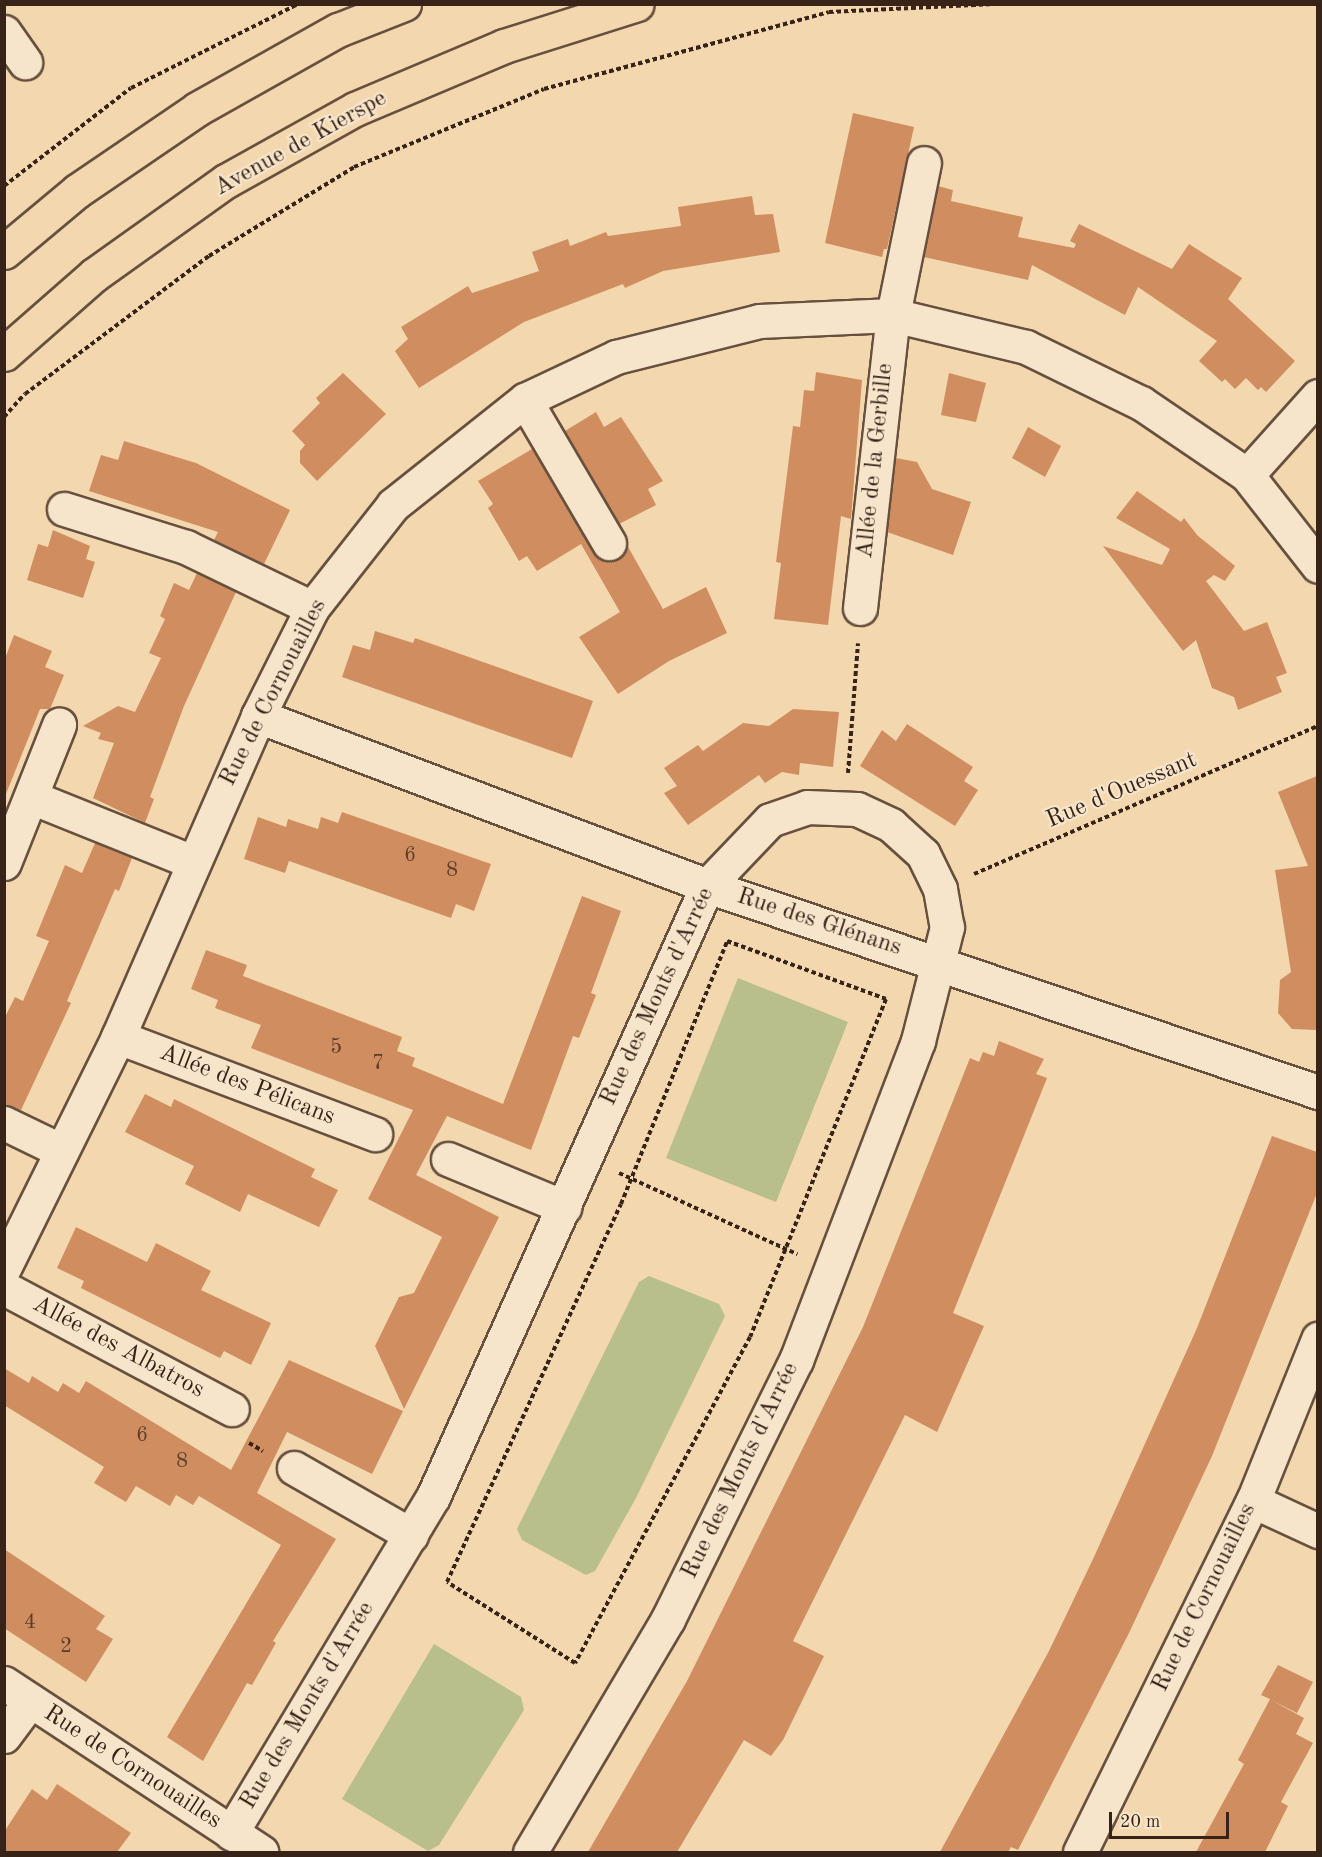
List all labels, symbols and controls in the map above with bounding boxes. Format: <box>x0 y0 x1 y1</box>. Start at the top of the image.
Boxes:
street label: Avenue de Kierspe <box>210 85 392 203</box>
street label: Allée de la Gerbille <box>851 362 901 560</box>
street label: Rue de Cornouailles <box>214 595 334 791</box>
street label: Rue d'Ouessant <box>1042 746 1202 836</box>
house number: 6 <box>404 843 416 869</box>
house number: 8 <box>446 858 458 884</box>
street label: Rue des Monts d'Arrée <box>595 883 721 1111</box>
street label: Rue des Glénans <box>733 883 905 963</box>
house number: 5 <box>330 1035 342 1061</box>
street label: Allée des Pélicans <box>155 1039 339 1133</box>
house number: 7 <box>372 1051 384 1077</box>
street label: Allée des Albatros <box>27 1291 209 1405</box>
street label: Rue des Monts d'Arrée <box>676 1358 806 1584</box>
house number: 6 <box>136 1423 148 1449</box>
house number: 8 <box>176 1449 188 1475</box>
street label: Rue de Cornouailles <box>1147 1499 1263 1697</box>
street label: Rue des Monts d'Arrée <box>235 1597 381 1815</box>
house number: 4 <box>24 1610 36 1636</box>
house number: 2 <box>60 1634 72 1660</box>
street label: Rue de Cornouailles <box>38 1700 226 1836</box>
scale bar <box>1112 1800 1232 1838</box>
text: 20 m <box>1120 1813 1160 1831</box>

